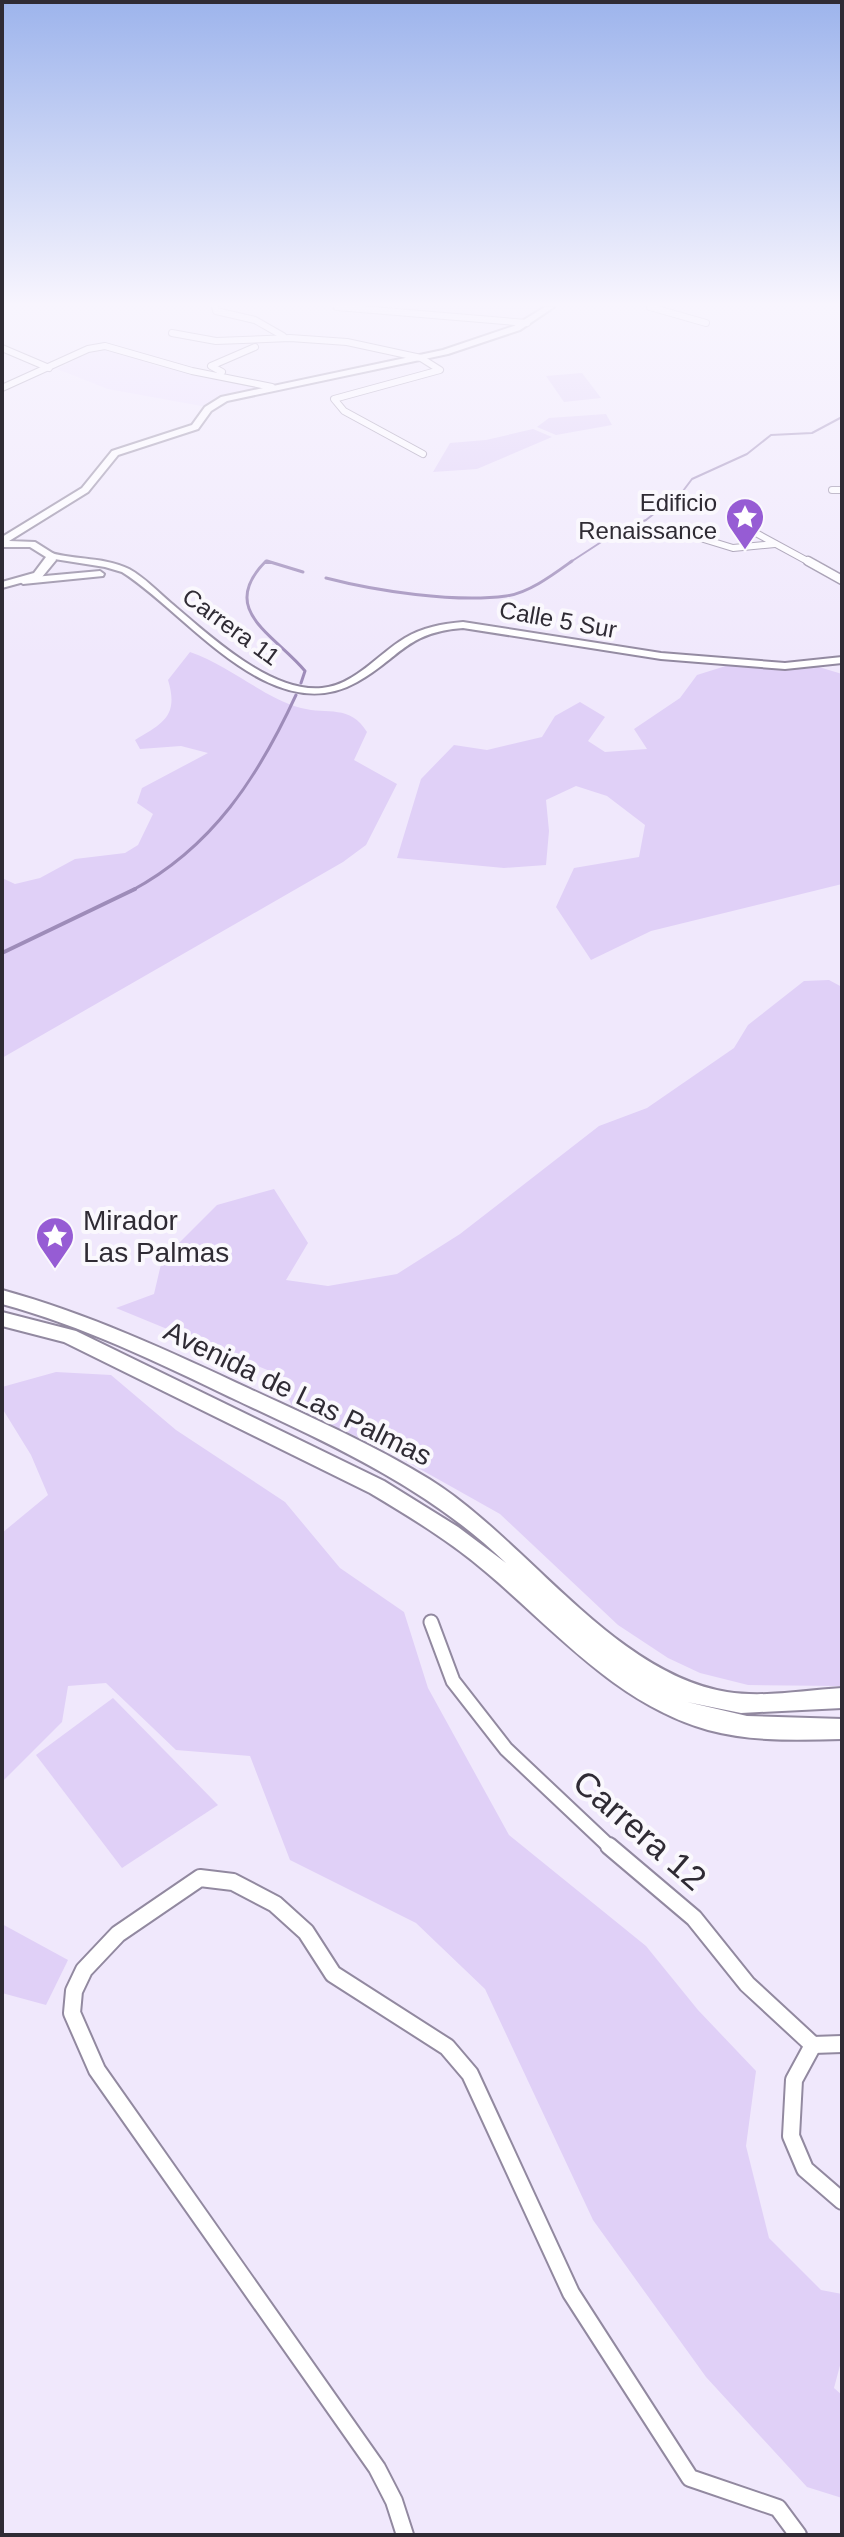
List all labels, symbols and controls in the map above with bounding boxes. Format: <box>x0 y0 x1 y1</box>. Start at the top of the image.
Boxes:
place label: Edificio Renaissance <box>578 489 717 544</box>
place icon: Edificio Renaissance <box>724 496 766 551</box>
street label: Carrera 11 <box>178 582 285 671</box>
street label: Calle 5 Sur <box>497 596 619 643</box>
place label: Mirador Las Palmas <box>83 1205 229 1268</box>
place icon: Mirador Las Palmas <box>34 1215 76 1270</box>
street label: Avenida de Las Palmas <box>159 1315 437 1472</box>
street label: Carrera 12 <box>566 1762 714 1898</box>

